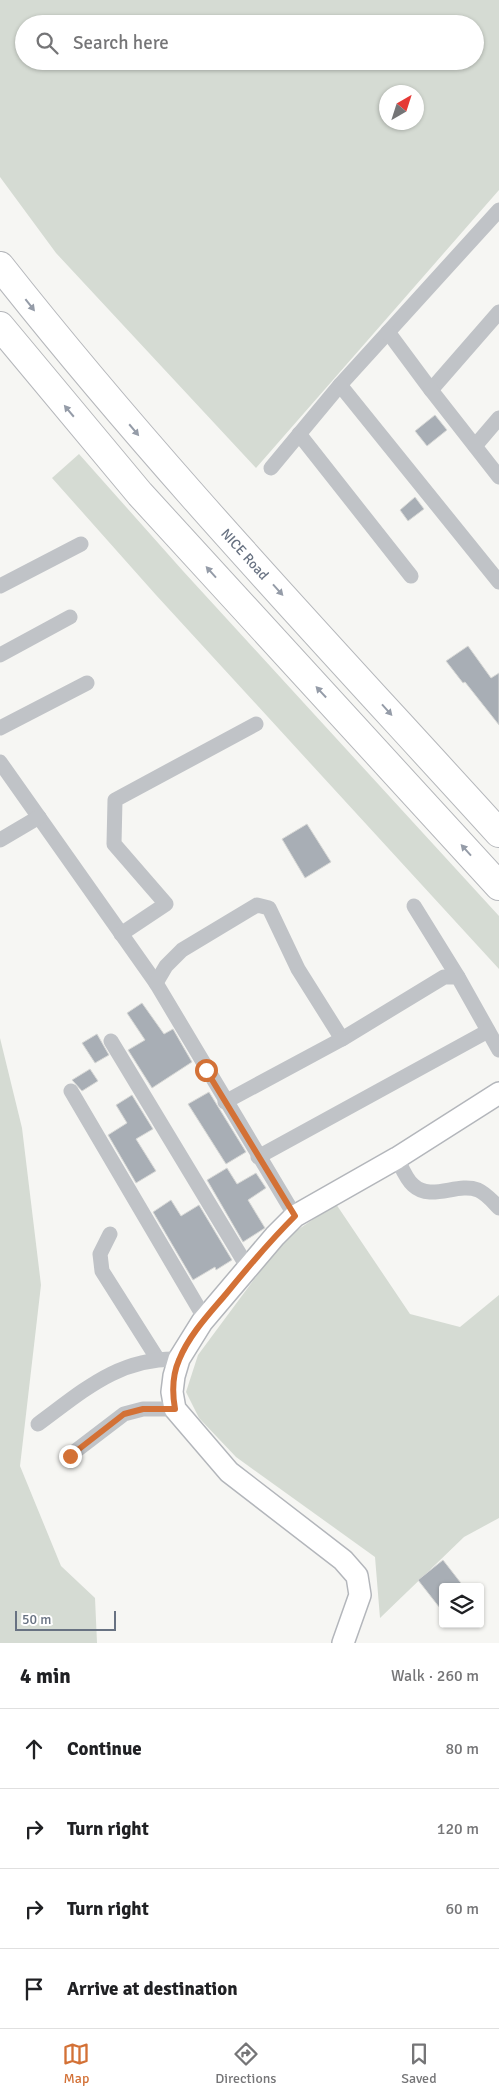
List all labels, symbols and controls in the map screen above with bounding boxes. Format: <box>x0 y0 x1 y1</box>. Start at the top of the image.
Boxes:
search box <box>15 15 484 70</box>
icon: search <box>33 29 61 57</box>
text: Search here <box>73 31 169 55</box>
north arrow <box>379 85 424 130</box>
one-way arrow <box>25 298 36 311</box>
one-way arrow <box>63 405 75 417</box>
one-way arrow <box>128 423 140 435</box>
street label: NICE Road <box>217 525 272 583</box>
one-way arrow <box>205 567 217 579</box>
one-way arrow <box>272 583 283 596</box>
one-way arrow <box>315 686 327 698</box>
one-way arrow <box>381 703 393 715</box>
one-way arrow <box>460 845 472 857</box>
route start <box>195 1059 218 1082</box>
route end <box>59 1445 82 1468</box>
map controls <box>439 1583 484 1628</box>
button: layers <box>439 1583 484 1628</box>
scale bar <box>15 1608 116 1631</box>
text: 50 m <box>22 1611 51 1628</box>
text: 4 min <box>20 1663 71 1689</box>
text: Walk · 260 m <box>391 1666 479 1686</box>
icon: ahead <box>20 1735 48 1763</box>
text: Continue <box>67 1737 142 1761</box>
text: 80 m <box>445 1739 479 1759</box>
icon: right <box>20 1815 48 1843</box>
text: Turn right <box>67 1817 149 1841</box>
text: 120 m <box>437 1819 479 1839</box>
icon: right <box>20 1895 48 1923</box>
text: Turn right <box>67 1897 149 1921</box>
text: 60 m <box>445 1899 479 1919</box>
icon: arrive <box>20 1975 48 2003</box>
text: Arrive at destination <box>67 1977 238 2001</box>
tab: Map <box>62 2040 90 2087</box>
tab: Directions <box>215 2040 276 2087</box>
tab: Saved <box>401 2040 437 2087</box>

